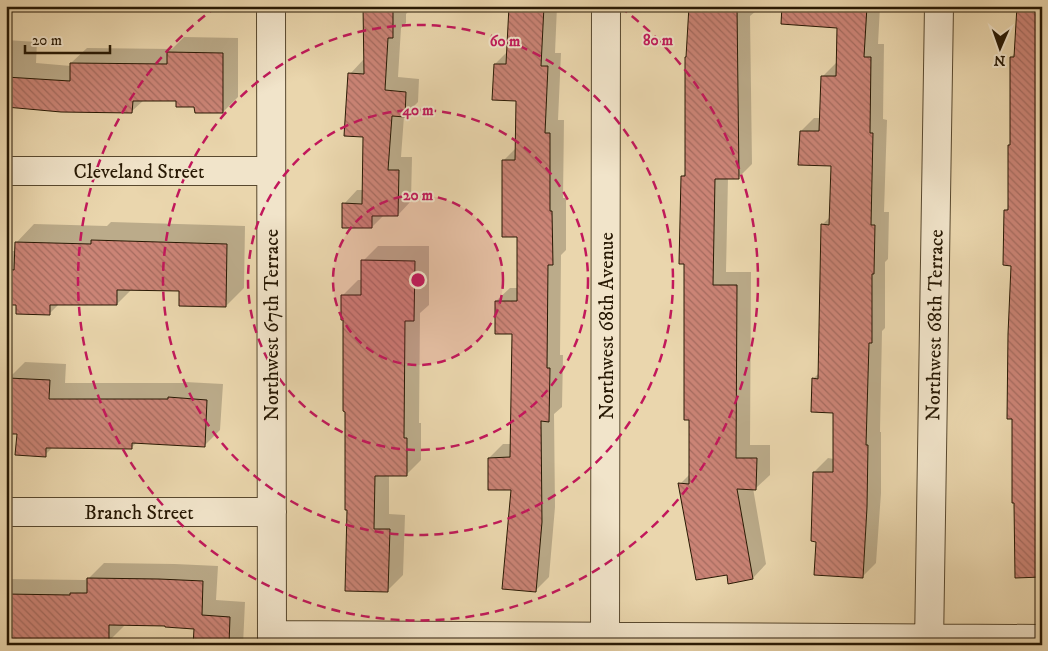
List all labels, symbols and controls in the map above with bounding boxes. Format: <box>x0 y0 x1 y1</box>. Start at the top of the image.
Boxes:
scale bar <box>25 22 110 54</box>
north arrow <box>976 22 1026 72</box>
text: 20 m <box>32 31 62 50</box>
text: 80 m <box>643 31 674 50</box>
text: 60 m <box>490 32 521 51</box>
text: N <box>993 51 1006 69</box>
text: 40 m <box>401 101 434 120</box>
street label: Cleveland Street <box>73 160 205 185</box>
text: 20 m <box>403 186 434 205</box>
street label: Northwest 67th Terrace <box>260 229 285 421</box>
street label: Northwest 68th Terrace <box>921 229 950 421</box>
street label: Northwest 68th Avenue <box>595 232 620 420</box>
centre of rings <box>409 271 427 289</box>
street label: Branch Street <box>84 501 194 526</box>

